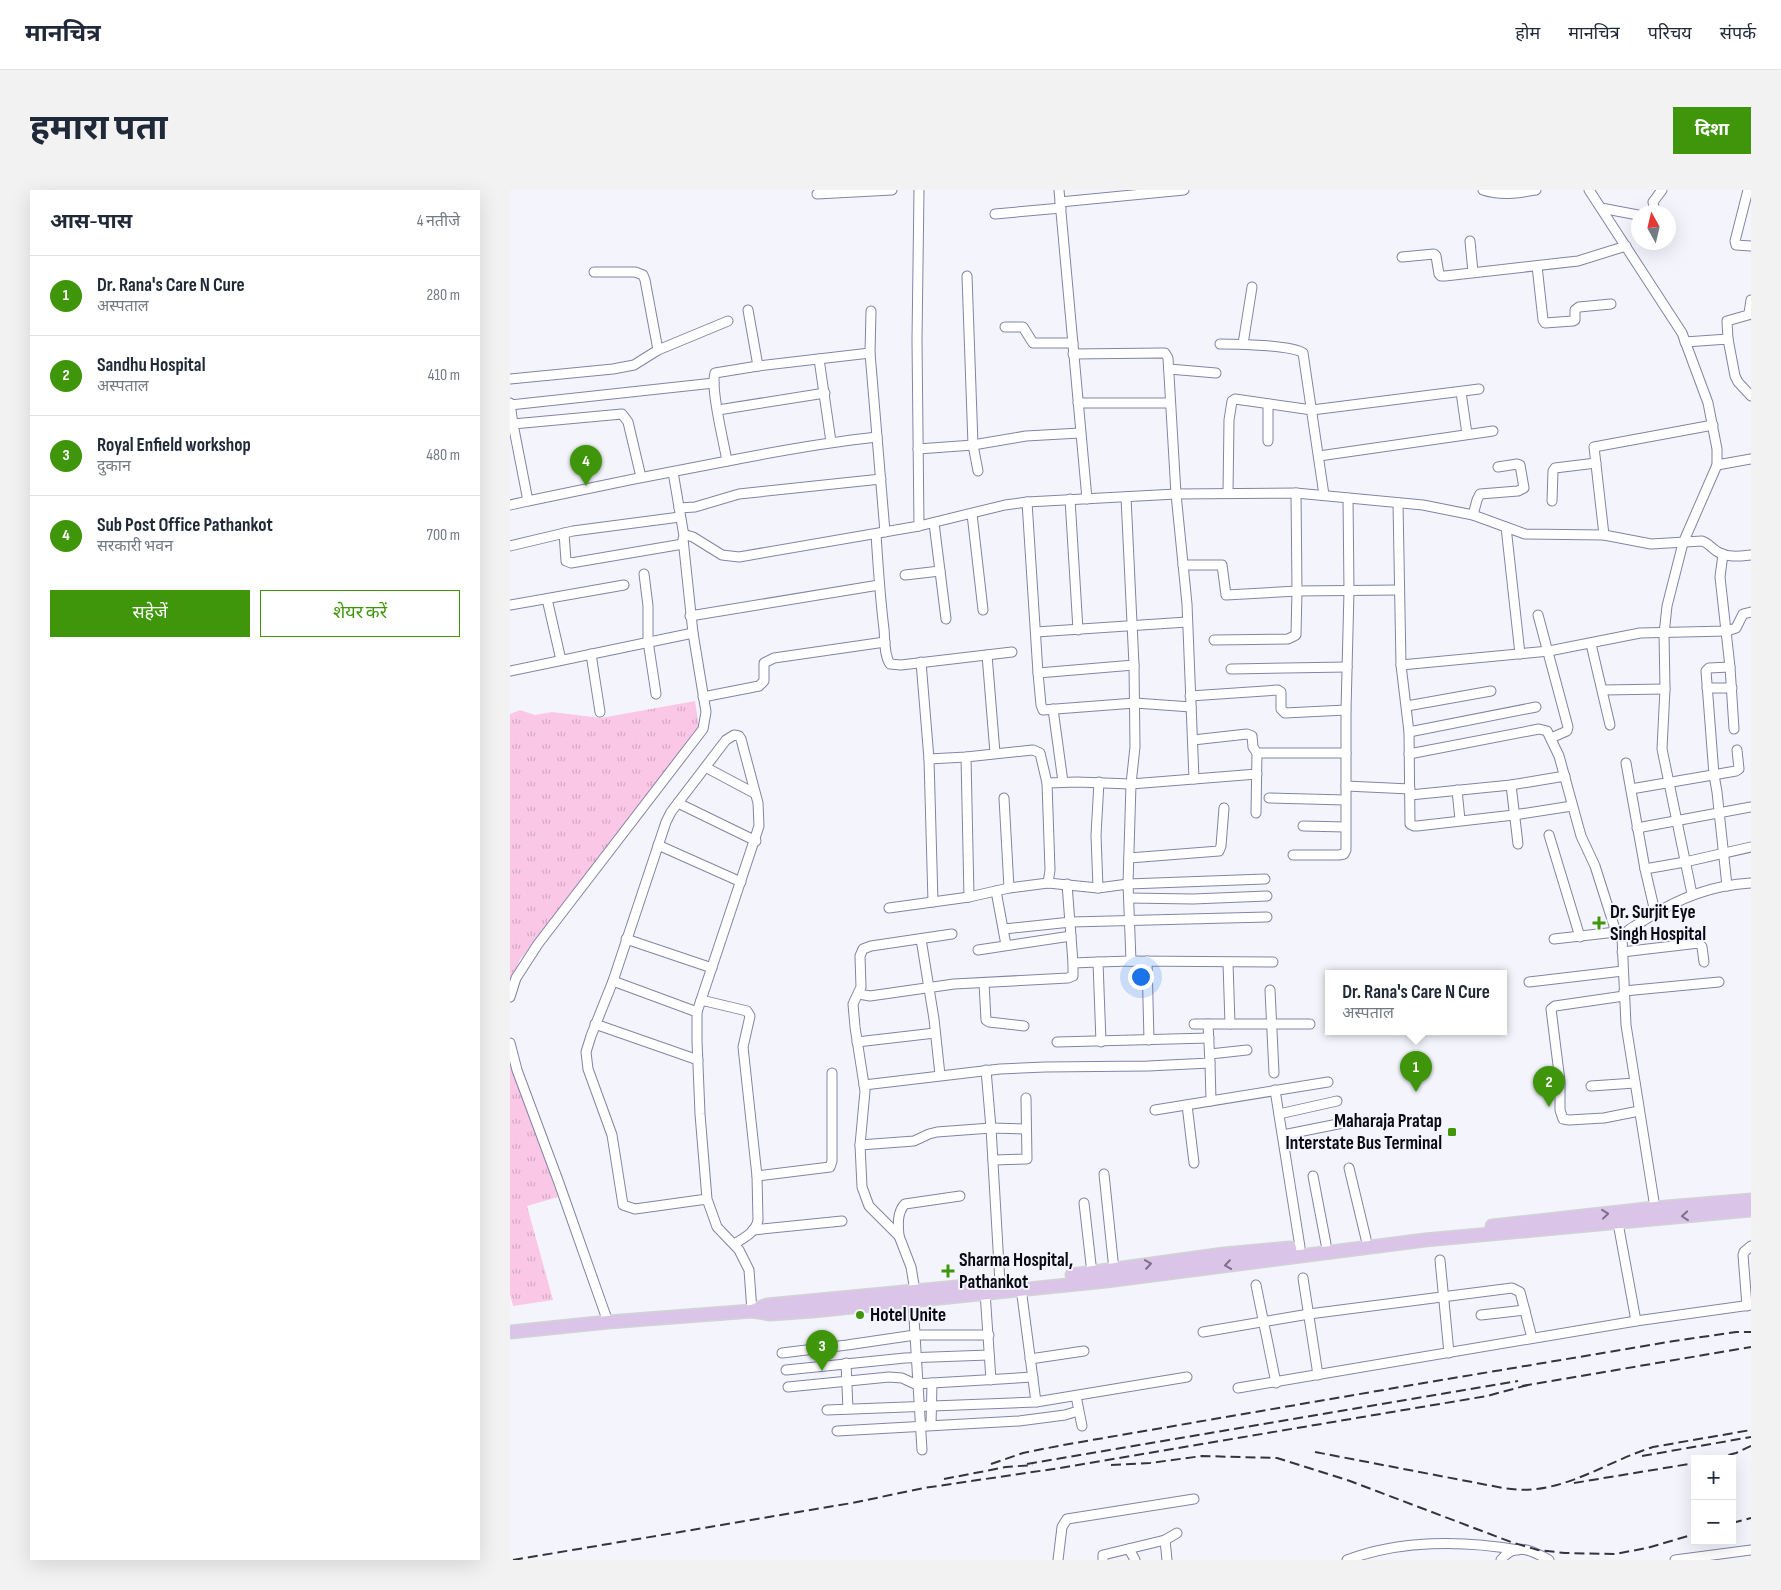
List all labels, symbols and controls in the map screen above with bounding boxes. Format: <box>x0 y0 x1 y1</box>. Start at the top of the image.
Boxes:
text: मानचित्र <box>25 19 101 48</box>
text: होम <box>1515 23 1540 44</box>
text: मानचित्र <box>1568 23 1620 44</box>
text: परिचय <box>1648 23 1692 44</box>
text: संपर्क <box>1720 23 1756 44</box>
text: हमारा पता <box>30 107 168 150</box>
button: दिशा <box>1673 107 1751 154</box>
north arrow <box>1631 205 1676 250</box>
text: आस-पास <box>50 209 132 234</box>
text: 4 नतीजे <box>417 212 460 231</box>
text: Dr. Rana's Care N Cure <box>97 274 245 297</box>
text: 1 <box>63 286 69 305</box>
text: 280 m <box>426 286 460 305</box>
text: अस्पताल <box>97 297 149 316</box>
text: Sandhu Hospital <box>97 354 206 377</box>
text: 2 <box>62 366 70 385</box>
text: 410 m <box>428 366 460 385</box>
text: अस्पताल <box>97 377 149 396</box>
text: Royal Enfield workshop <box>97 434 251 457</box>
pin: 4 <box>570 445 602 486</box>
text: 3 <box>62 446 70 465</box>
text: 480 m <box>426 446 460 465</box>
text: दुकान <box>97 457 131 476</box>
text: Sub Post Office Pathankot <box>97 514 273 537</box>
text: 4 <box>62 526 70 545</box>
text: 700 m <box>427 526 460 545</box>
text: सरकारी भवन <box>97 537 173 556</box>
button: सहेजें <box>50 590 250 637</box>
button: शेयर करें <box>260 590 460 637</box>
place label: Dr. Surjit Eye Singh Hospital <box>1610 901 1706 946</box>
marker: Dr. Surjit Eye Singh Hospital <box>1592 916 1606 930</box>
your location <box>1128 964 1154 990</box>
popup <box>1325 970 1507 1035</box>
text: Dr. Rana's Care N Cure <box>1342 981 1490 1004</box>
text: अस्पताल <box>1342 1004 1394 1023</box>
pin: 1 <box>1400 1051 1432 1092</box>
pin: 2 <box>1533 1066 1565 1107</box>
place label: Maharaja Pratap Interstate Bus Terminal <box>1285 1110 1442 1155</box>
marker: Maharaja Pratap Interstate Bus Terminal <box>1446 1126 1458 1138</box>
one-way arrow <box>1601 1208 1609 1219</box>
one-way arrow <box>1681 1210 1689 1221</box>
place label: Sharma Hospital, Pathankot <box>959 1249 1073 1294</box>
one-way arrow <box>1223 1259 1231 1270</box>
one-way arrow <box>1143 1260 1152 1270</box>
marker: Sharma Hospital, Pathankot <box>941 1264 955 1278</box>
place label: Hotel Unite <box>870 1304 946 1327</box>
marker: Hotel Unite <box>854 1309 866 1321</box>
pin: 3 <box>806 1330 838 1371</box>
map controls <box>1691 1455 1736 1545</box>
button: + <box>1691 1455 1736 1500</box>
button: − <box>1691 1500 1736 1545</box>

